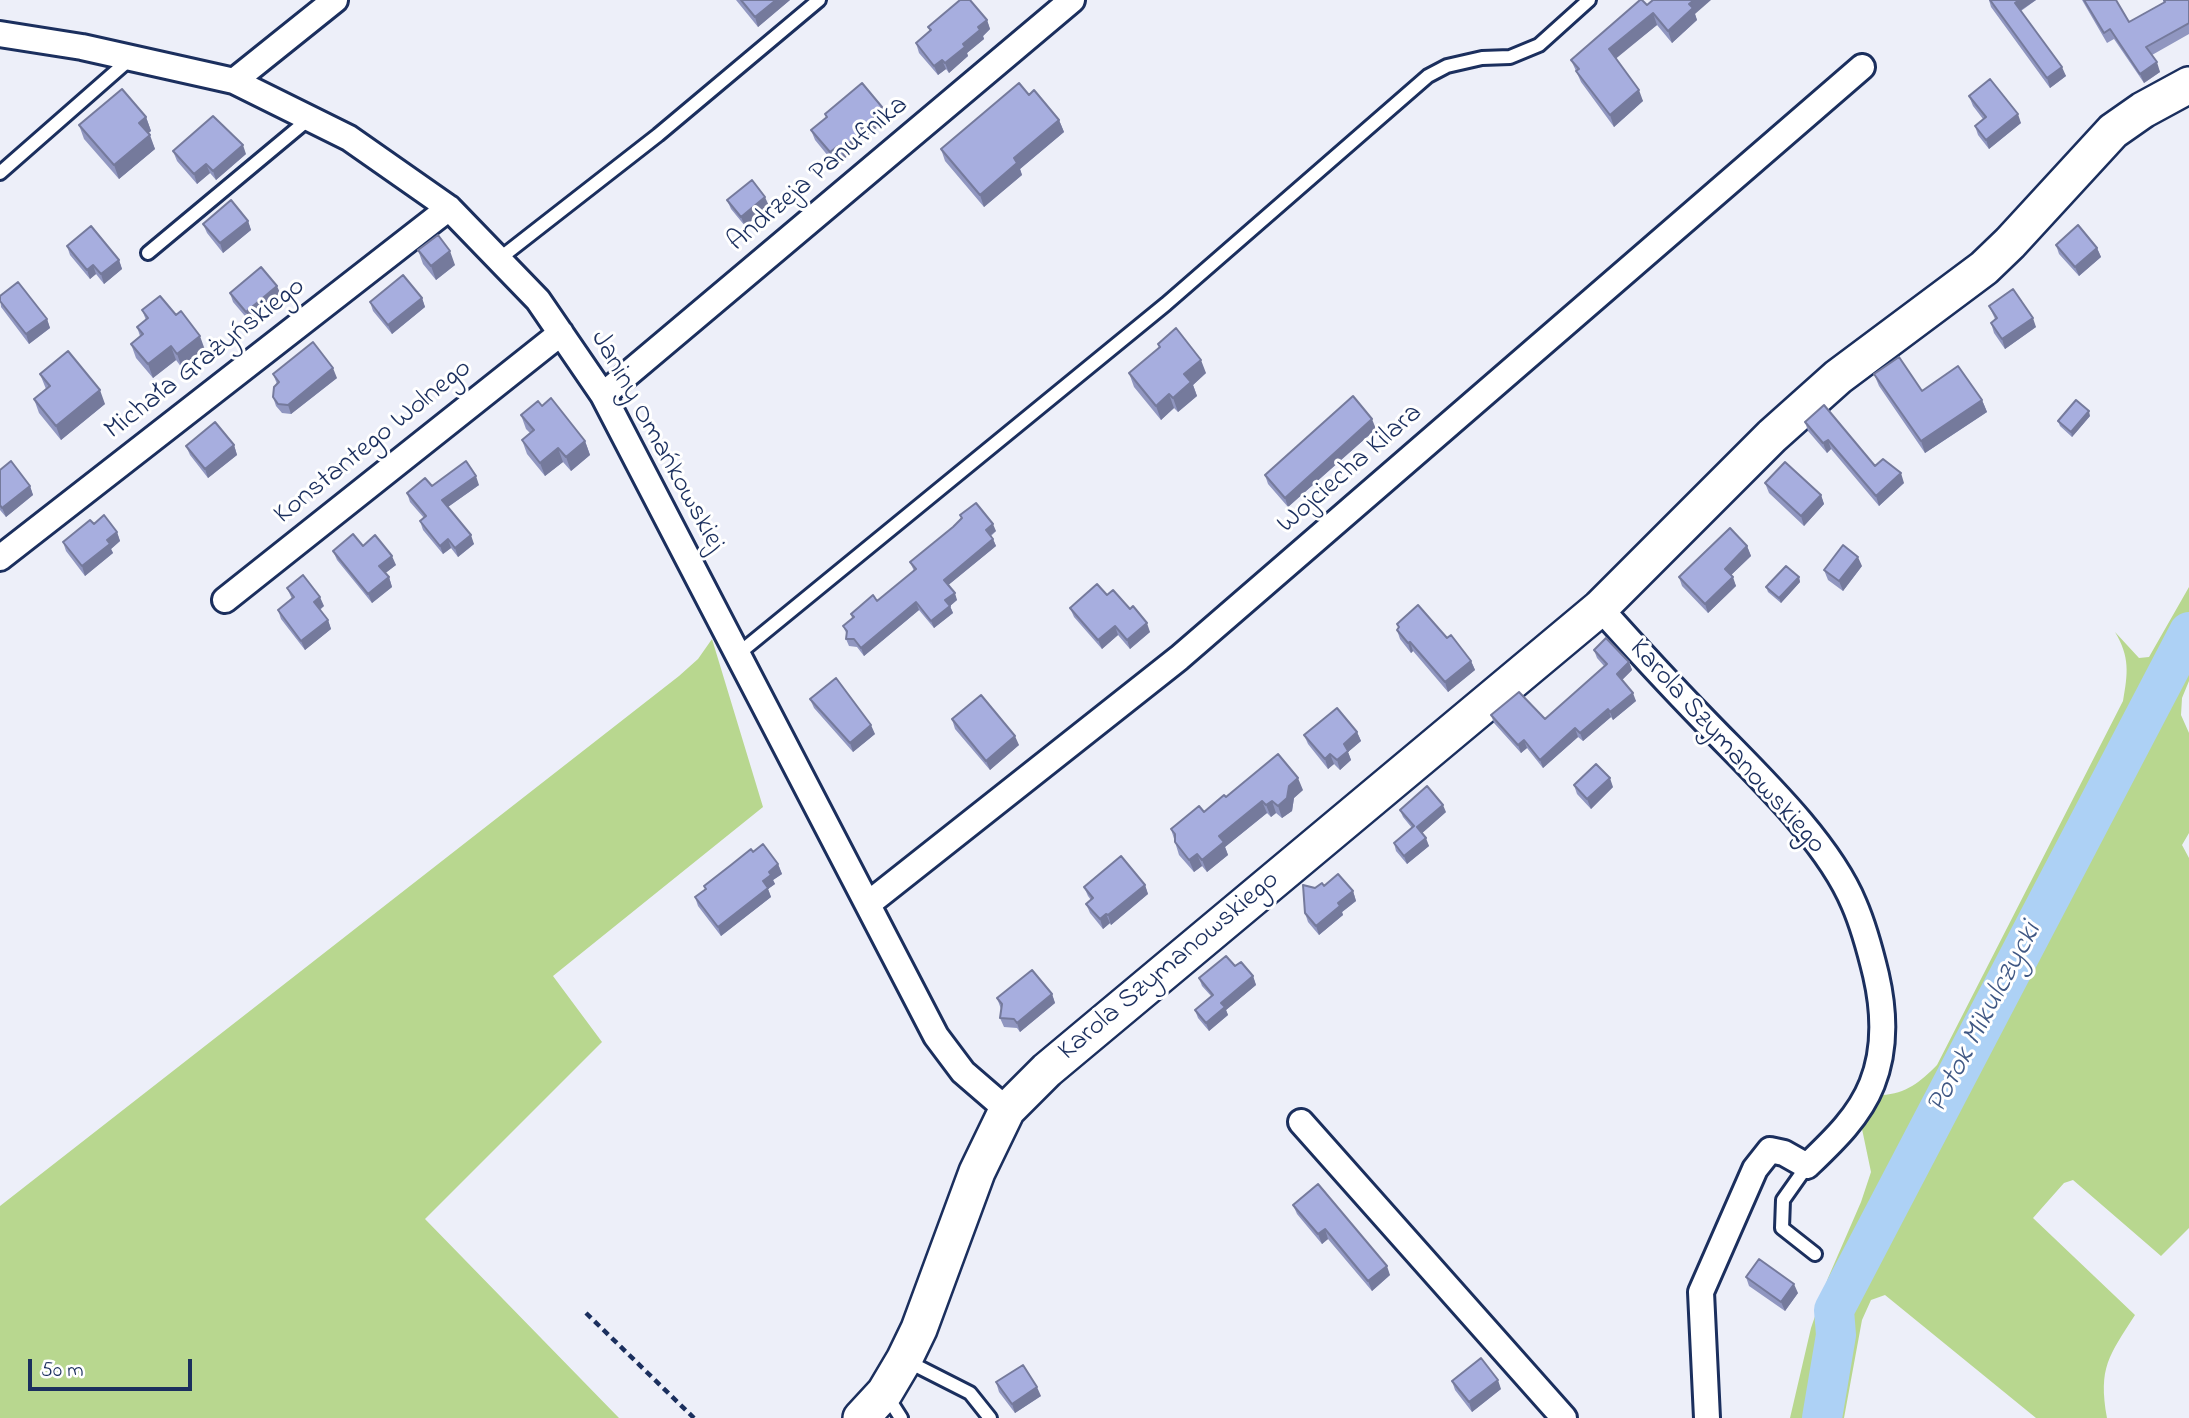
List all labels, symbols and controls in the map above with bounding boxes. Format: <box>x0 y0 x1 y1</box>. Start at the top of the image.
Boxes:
street label: Andrzeja Panufnika <box>722 90 916 260</box>
street label: Michała Grażyńskiego <box>99 271 313 449</box>
street label: Janiny Omańkowskiej <box>581 325 731 559</box>
street label: Konstantego Wolnego <box>269 353 479 533</box>
street label: Wojciecha Kilara <box>1272 398 1430 542</box>
street label: Karola Szymanowskiego <box>1620 633 1832 863</box>
street label: Karola Szymanowskiego <box>1053 865 1287 1069</box>
water label: Potok Mikulczycki <box>1921 917 2051 1121</box>
scale bar <box>32 1344 196 1388</box>
text: 50 m <box>41 1356 84 1386</box>

